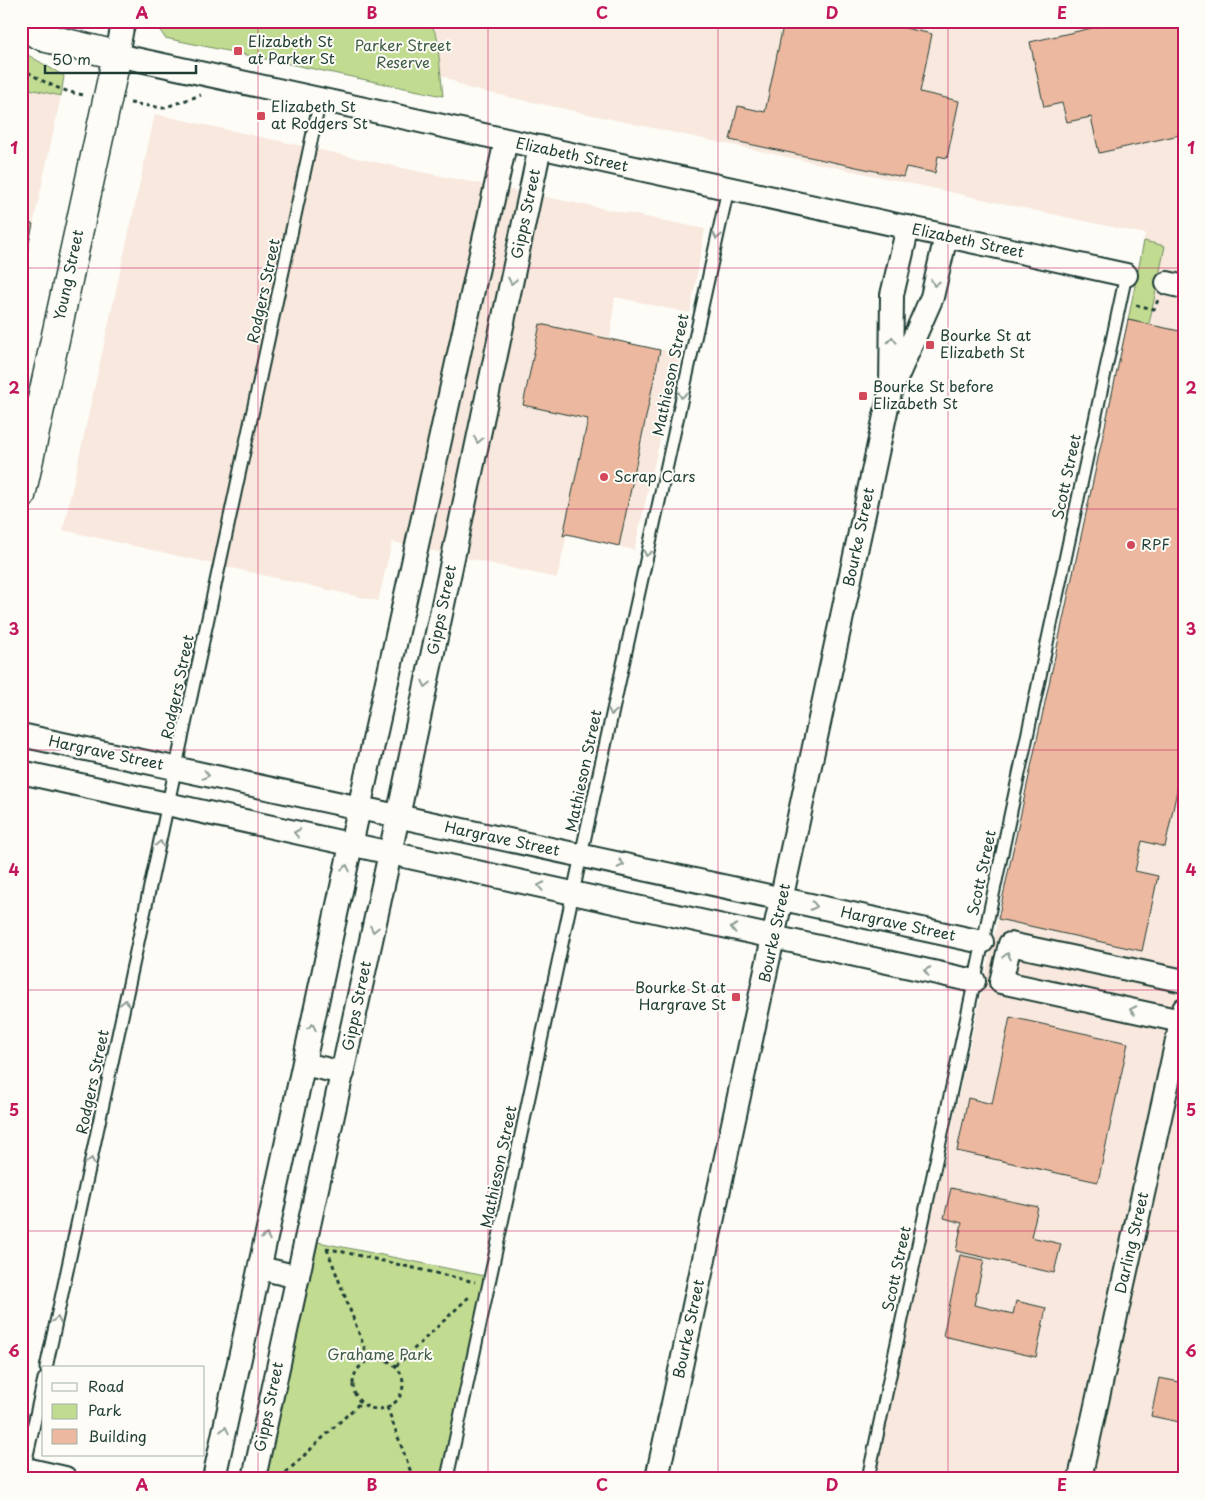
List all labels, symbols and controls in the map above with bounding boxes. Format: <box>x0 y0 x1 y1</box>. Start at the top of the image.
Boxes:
text: A <box>136 0 149 24</box>
text: B <box>367 0 378 24</box>
text: C <box>596 0 608 24</box>
text: D <box>826 0 838 24</box>
text: E <box>1057 0 1067 24</box>
place label: Elizabeth St at Parker St <box>248 29 335 69</box>
park label: Parker Street Reserve <box>355 33 451 73</box>
scale bar <box>45 42 196 74</box>
marker: Elizabeth St at Parker St <box>232 45 244 57</box>
text: 50 m <box>52 47 91 70</box>
place label: Elizabeth St at Rodgers St <box>271 94 368 134</box>
marker: Elizabeth St at Rodgers St <box>255 110 267 122</box>
street label: Elizabeth Street <box>514 130 631 177</box>
text: 1 <box>10 135 18 159</box>
text: 1 <box>1187 135 1195 159</box>
street label: Gipps Street <box>504 167 545 261</box>
street label: Elizabeth Street <box>910 216 1027 263</box>
street label: Young Street <box>47 227 88 322</box>
one-way arrow <box>712 232 723 241</box>
street label: Rodgers Street <box>240 236 285 345</box>
one-way arrow <box>507 276 517 285</box>
one-way arrow <box>930 279 941 288</box>
street label: Mathieson Street <box>645 311 694 438</box>
place label: Bourke St at Elizabeth St <box>940 323 1031 363</box>
one-way arrow <box>887 335 897 343</box>
marker: Bourke St at Elizabeth St <box>924 339 936 351</box>
place label: Bourke St before Elizabeth St <box>873 374 994 414</box>
text: 2 <box>8 375 20 399</box>
text: 2 <box>1185 375 1197 399</box>
one-way arrow <box>677 390 688 399</box>
marker: Bourke St before Elizabeth St <box>857 390 869 402</box>
street label: Scott Street <box>1045 432 1086 522</box>
one-way arrow <box>473 435 484 444</box>
place label: Scrap Cars <box>614 464 695 487</box>
marker: Scrap Cars <box>598 471 610 483</box>
street label: Bourke Street <box>836 485 879 588</box>
place label: RPF <box>1141 532 1170 555</box>
marker: RPF <box>1125 539 1137 551</box>
one-way arrow <box>642 549 653 558</box>
street label: Gipps Street <box>420 563 461 657</box>
text: 3 <box>9 616 19 640</box>
text: 3 <box>1186 616 1196 640</box>
street label: Rodgers Street <box>154 632 199 741</box>
one-way arrow <box>422 680 432 689</box>
street label: Mathieson Street <box>558 707 607 834</box>
one-way arrow <box>607 708 618 717</box>
street label: Hargrave Street <box>47 728 166 775</box>
one-way arrow <box>201 769 210 780</box>
street label: Hargrave Street <box>443 814 562 861</box>
one-way arrow <box>292 828 301 838</box>
street label: Scott Street <box>960 828 1001 918</box>
one-way arrow <box>154 839 165 848</box>
text: 4 <box>9 857 20 881</box>
text: 4 <box>1186 857 1197 881</box>
one-way arrow <box>617 859 626 869</box>
one-way arrow <box>340 864 351 873</box>
one-way arrow <box>536 881 545 892</box>
street label: Bourke Street <box>752 881 795 984</box>
street label: Hargrave Street <box>839 899 958 946</box>
one-way arrow <box>810 900 819 911</box>
one-way arrow <box>729 923 738 934</box>
one-way arrow <box>369 924 380 933</box>
one-way arrow <box>1001 952 1012 960</box>
street label: Gipps Street <box>335 959 376 1053</box>
one-way arrow <box>922 966 931 976</box>
place label: Bourke St at Hargrave St <box>635 975 726 1015</box>
marker: Bourke St at Hargrave St <box>730 991 742 1003</box>
one-way arrow <box>120 998 130 1007</box>
one-way arrow <box>1129 1006 1138 1016</box>
one-way arrow <box>306 1022 317 1031</box>
street label: Rodgers Street <box>69 1027 114 1136</box>
text: 5 <box>9 1097 19 1121</box>
text: 5 <box>1186 1097 1196 1121</box>
street label: Mathieson Street <box>473 1103 522 1230</box>
one-way arrow <box>85 1157 96 1166</box>
street label: Darling Street <box>1108 1190 1153 1296</box>
street label: Scott Street <box>875 1224 916 1314</box>
one-way arrow <box>261 1233 271 1241</box>
street label: Bourke Street <box>666 1277 709 1380</box>
one-way arrow <box>51 1316 61 1325</box>
text: 6 <box>8 1338 20 1362</box>
text: 6 <box>1185 1338 1197 1362</box>
park label: Grahame Park <box>327 1342 433 1365</box>
street label: Gipps Street <box>247 1360 288 1454</box>
legend <box>42 1366 205 1456</box>
text: Road <box>88 1374 124 1397</box>
text: Park <box>88 1398 122 1421</box>
text: Building <box>88 1424 147 1447</box>
one-way arrow <box>219 1426 230 1435</box>
text: A <box>136 1472 149 1496</box>
text: B <box>367 1472 378 1496</box>
text: C <box>596 1472 608 1496</box>
text: D <box>826 1472 838 1496</box>
text: E <box>1057 1472 1067 1496</box>

